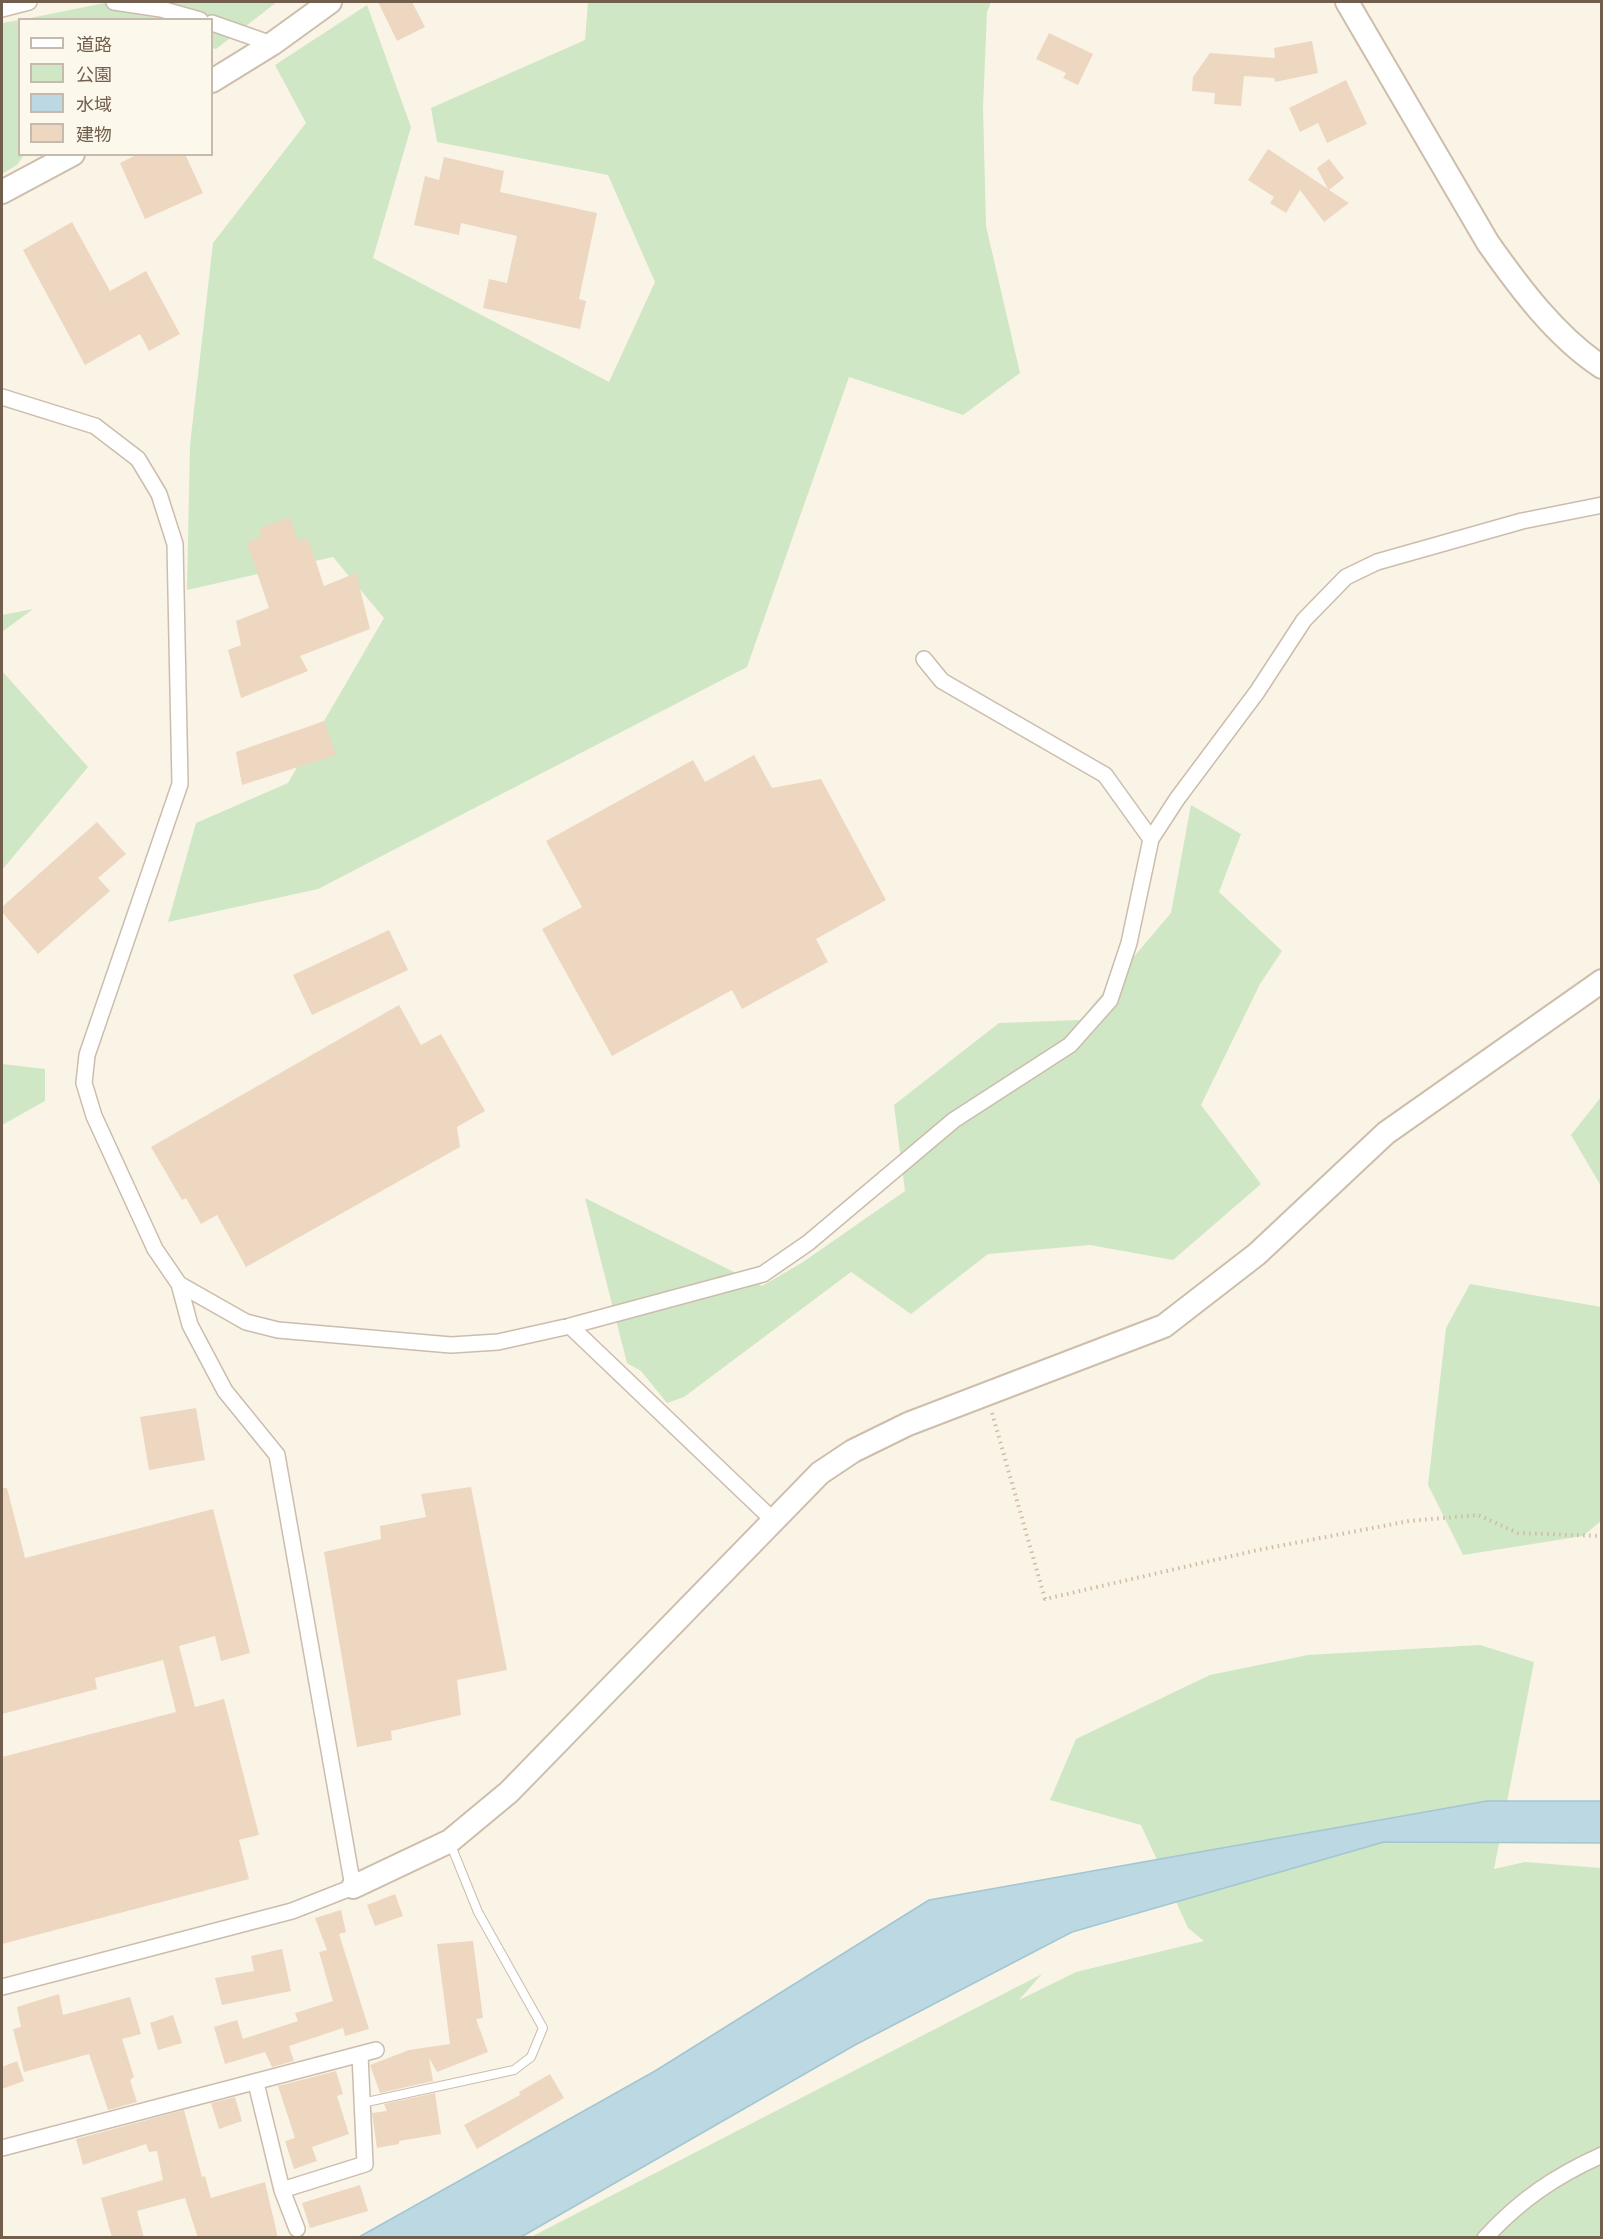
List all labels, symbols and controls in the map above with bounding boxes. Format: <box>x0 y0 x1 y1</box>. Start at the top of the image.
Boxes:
legend <box>18 18 213 156</box>
text: 道路 <box>76 34 112 55</box>
text: 公園 <box>76 64 112 85</box>
text: 水域 <box>76 94 112 115</box>
text: 建物 <box>76 124 112 145</box>

